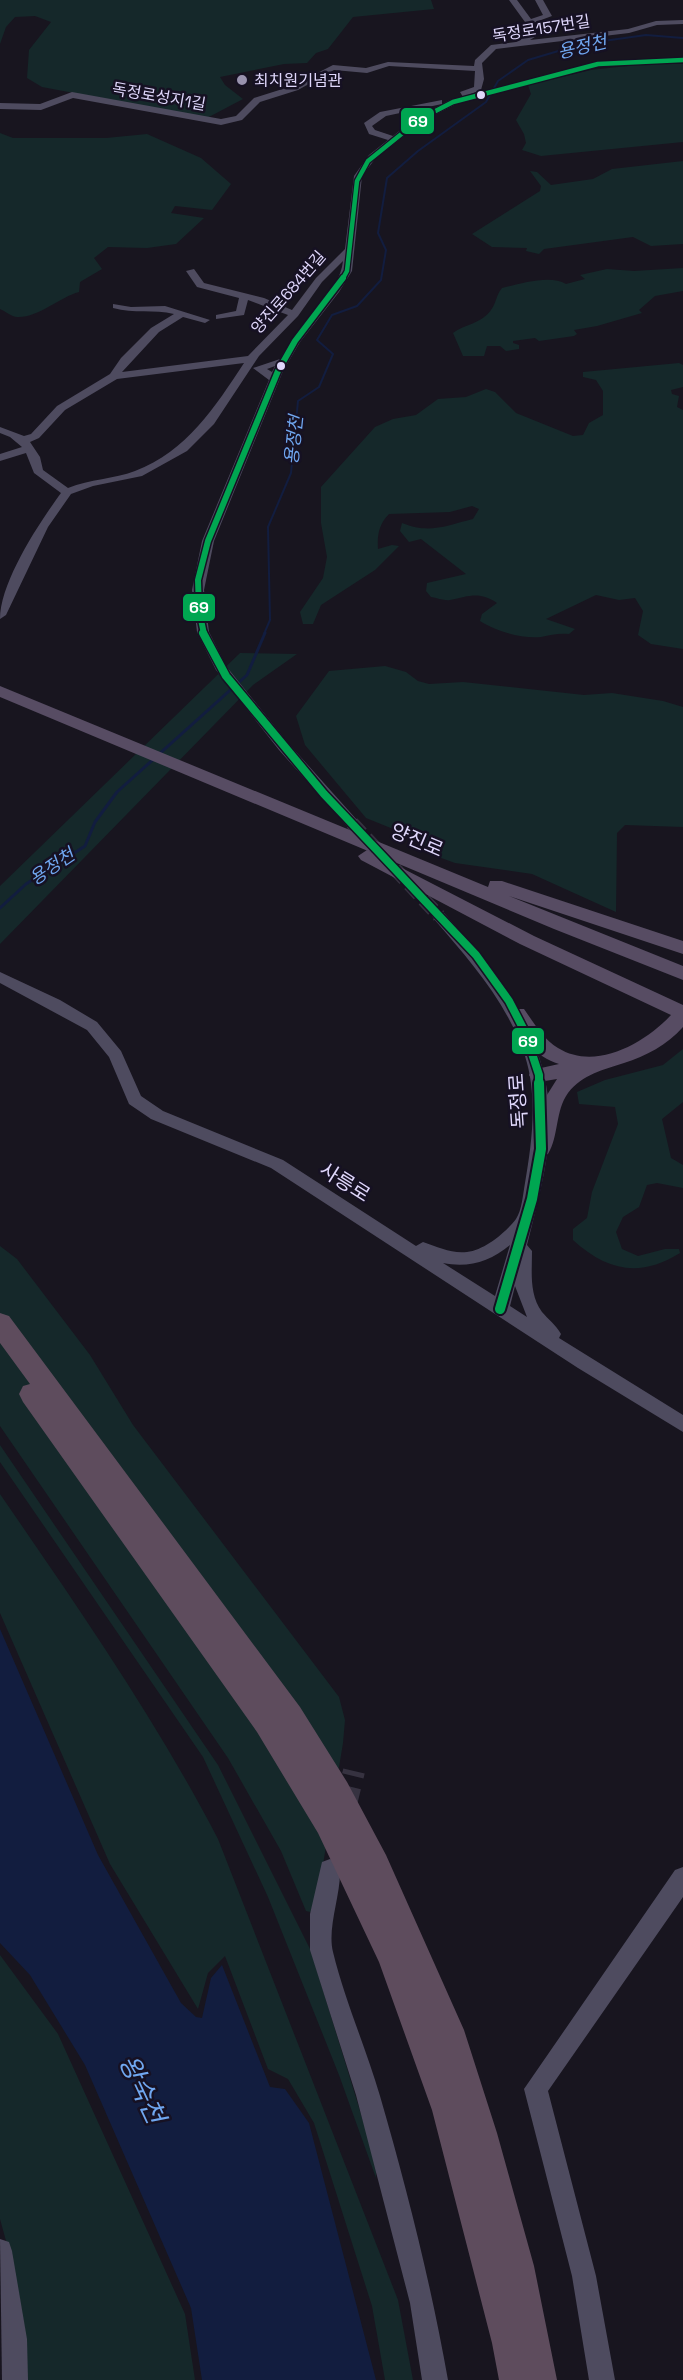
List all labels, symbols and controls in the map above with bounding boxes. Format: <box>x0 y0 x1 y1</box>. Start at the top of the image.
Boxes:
street label: 독정로157번길 <box>491 10 591 47</box>
water label: 용정천 <box>555 29 611 63</box>
place label: 최치원기념관 <box>254 70 343 91</box>
marker: 최치원기념관 <box>235 73 249 87</box>
street label: 독정로성지1길 <box>110 78 208 115</box>
unlabelled marker <box>475 89 487 101</box>
line badge: 69 <box>400 107 435 135</box>
text: 69 <box>408 111 428 132</box>
street label: 양진로684번길 <box>247 246 330 338</box>
unlabelled marker <box>275 360 287 372</box>
water label: 용정천 <box>279 412 308 466</box>
line badge: 69 <box>182 593 216 622</box>
text: 69 <box>189 597 209 618</box>
street label: 양진로 <box>387 817 447 863</box>
water label: 용정천 <box>25 842 81 890</box>
line badge: 69 <box>511 1027 545 1055</box>
text: 69 <box>518 1031 538 1052</box>
street label: 독정로 <box>503 1073 533 1129</box>
street label: 사릉로 <box>315 1156 375 1208</box>
water label: 왕숙천 <box>111 2049 174 2131</box>

